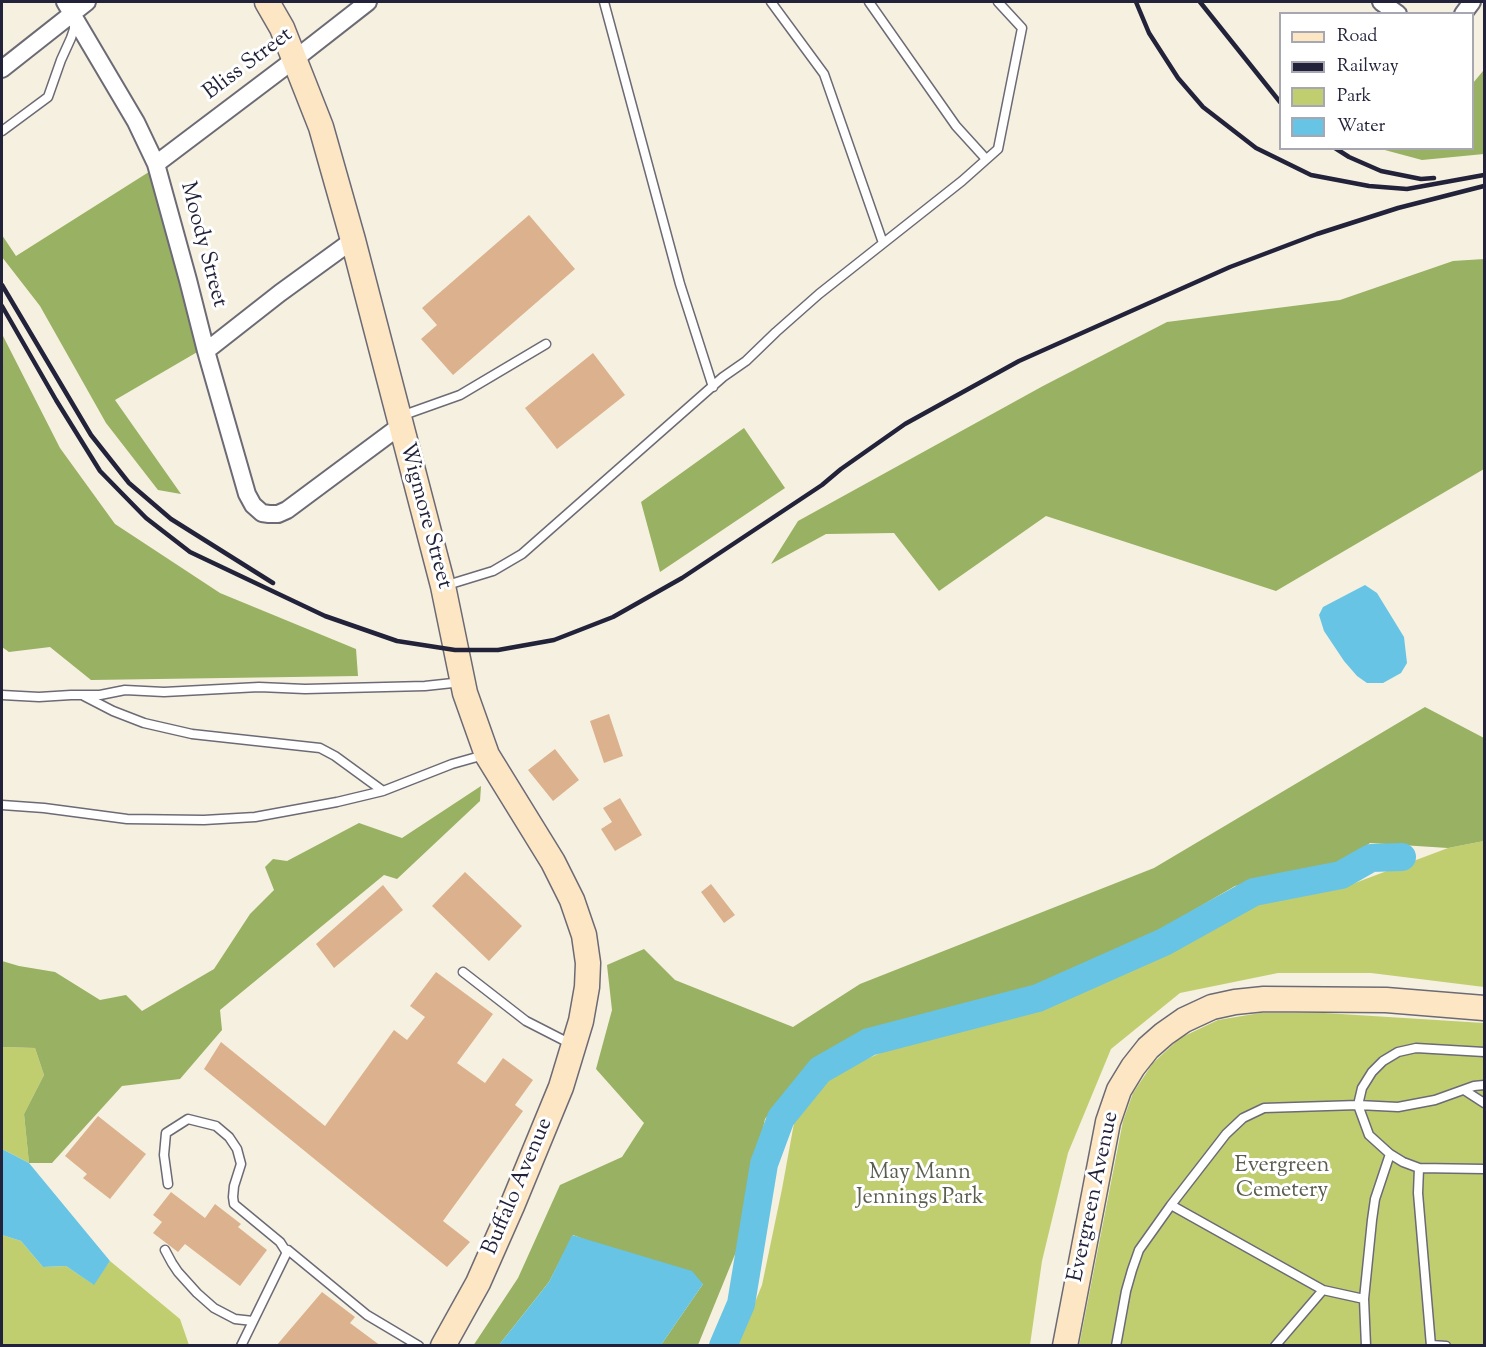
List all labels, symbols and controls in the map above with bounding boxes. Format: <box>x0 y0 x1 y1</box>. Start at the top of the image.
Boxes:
legend <box>1279 12 1474 150</box>
street label: Bliss Street <box>199 23 299 107</box>
text: Road <box>1337 24 1377 50</box>
text: Railway <box>1337 54 1399 80</box>
text: Park <box>1337 84 1371 110</box>
text: Water <box>1337 114 1385 140</box>
street label: Moody Street <box>173 179 231 311</box>
street label: Wigmore Street <box>392 440 456 592</box>
street label: Evergreen Avenue <box>1064 1109 1126 1285</box>
street label: Buffalo Avenue <box>478 1115 560 1259</box>
park label: Evergreen Cemetery <box>1234 1154 1330 1206</box>
park label: May Mann Jennings Park <box>856 1161 984 1212</box>

